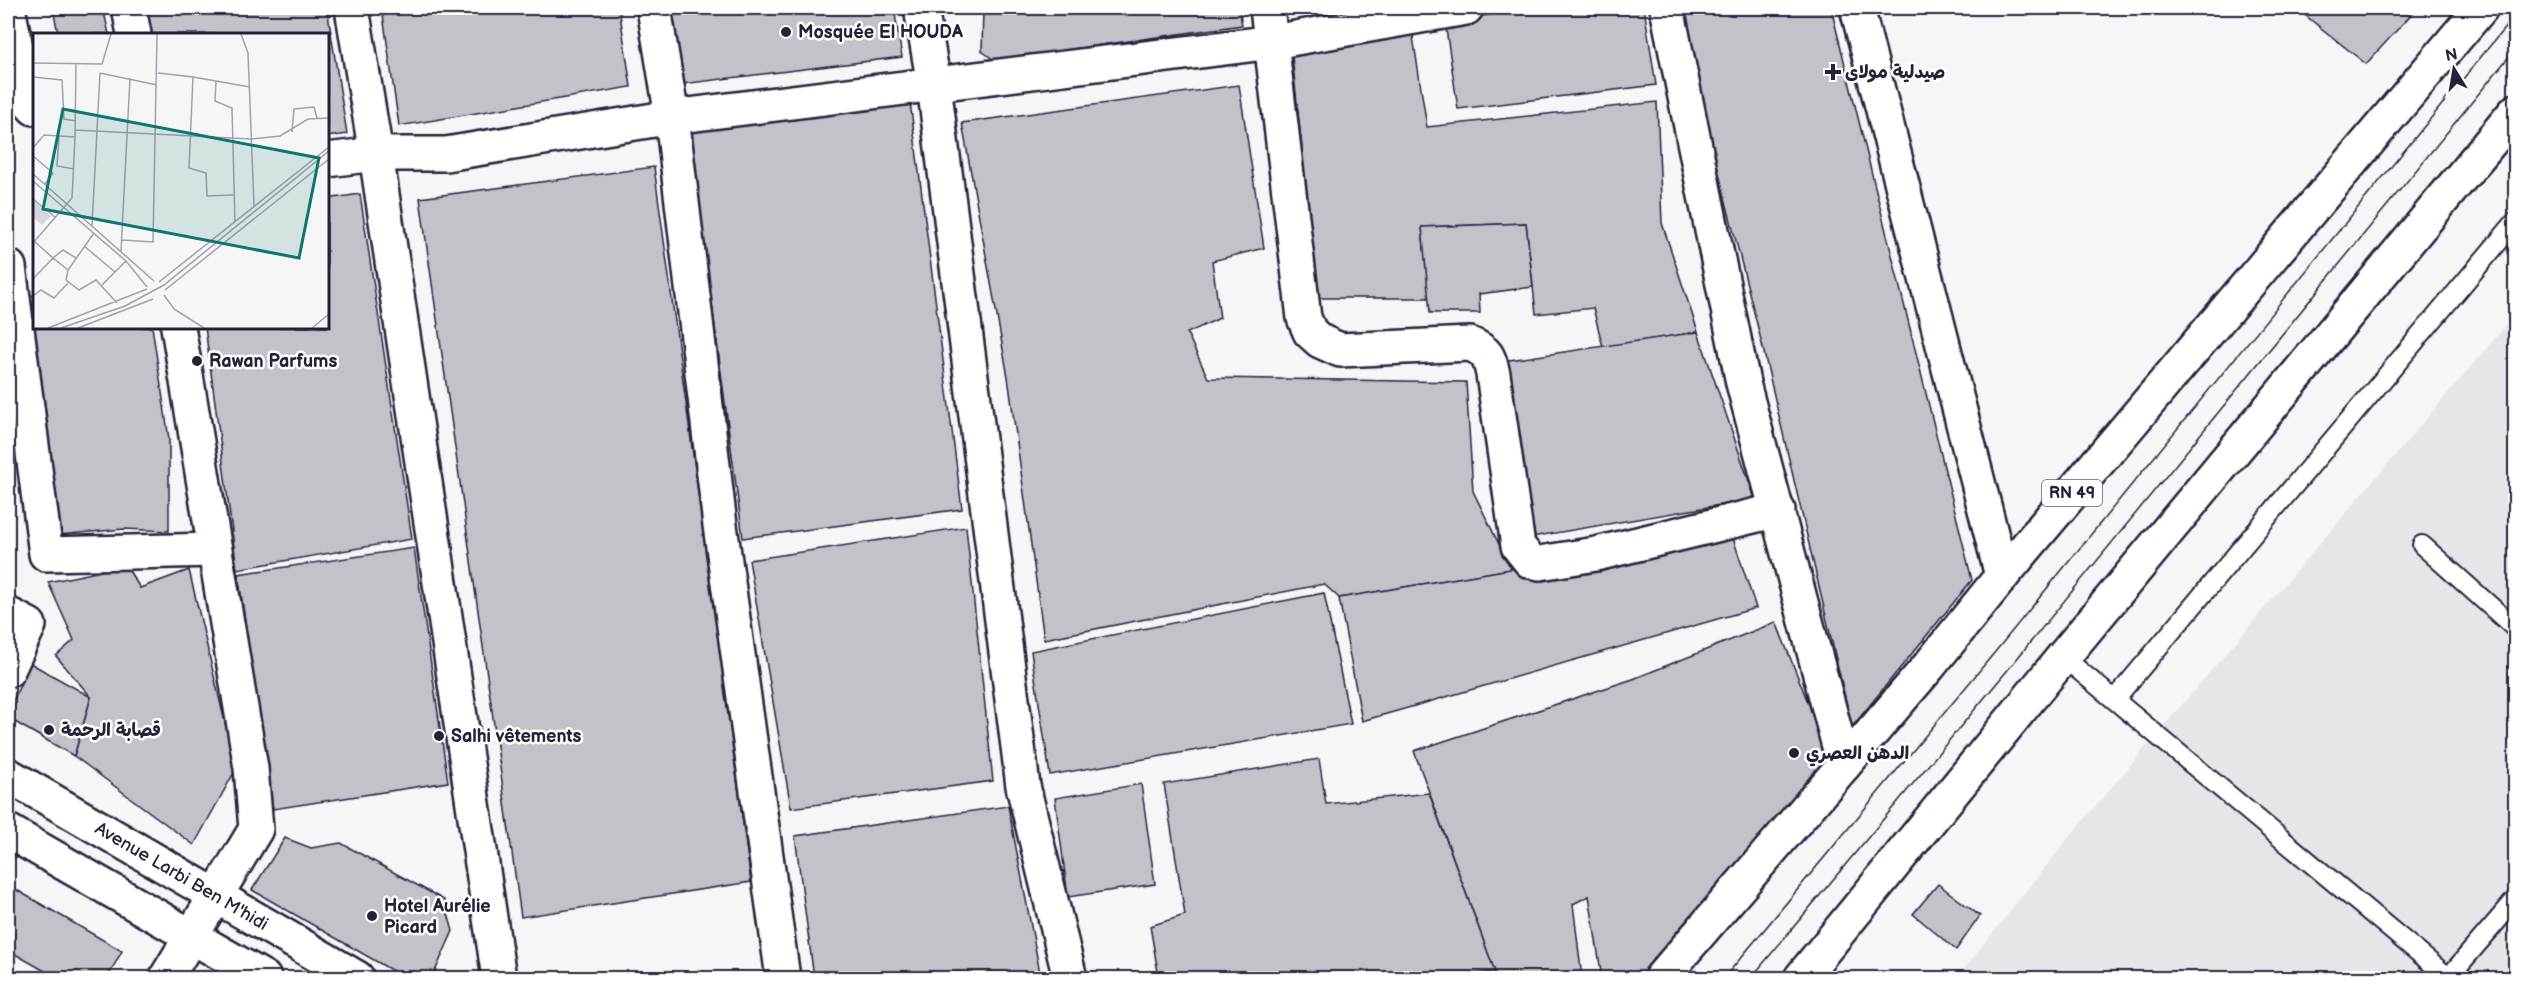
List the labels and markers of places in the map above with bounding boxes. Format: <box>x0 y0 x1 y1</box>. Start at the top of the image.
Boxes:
place label: Mosquée El HOUDA <box>798 22 964 43</box>
marker: Mosquée El HOUDA <box>779 25 793 39</box>
place label: صيدلية مولاى <box>1845 62 1945 83</box>
marker: صيدلية مولاى <box>1826 65 1840 79</box>
place label: Rawan Parfums <box>209 351 337 372</box>
marker: Rawan Parfums <box>190 354 204 368</box>
place label: قصابة الرحمة <box>61 720 161 741</box>
marker: قصابة الرحمة <box>42 723 56 737</box>
place label: Salhi vêtements <box>451 726 582 747</box>
marker: Salhi vêtements <box>432 729 446 743</box>
place label: الدهن العصري <box>1806 743 1909 767</box>
marker: الدهن العصري <box>1787 746 1801 760</box>
place label: Hotel Aurélie Picard <box>384 896 491 938</box>
marker: Hotel Aurélie Picard <box>365 909 379 923</box>

